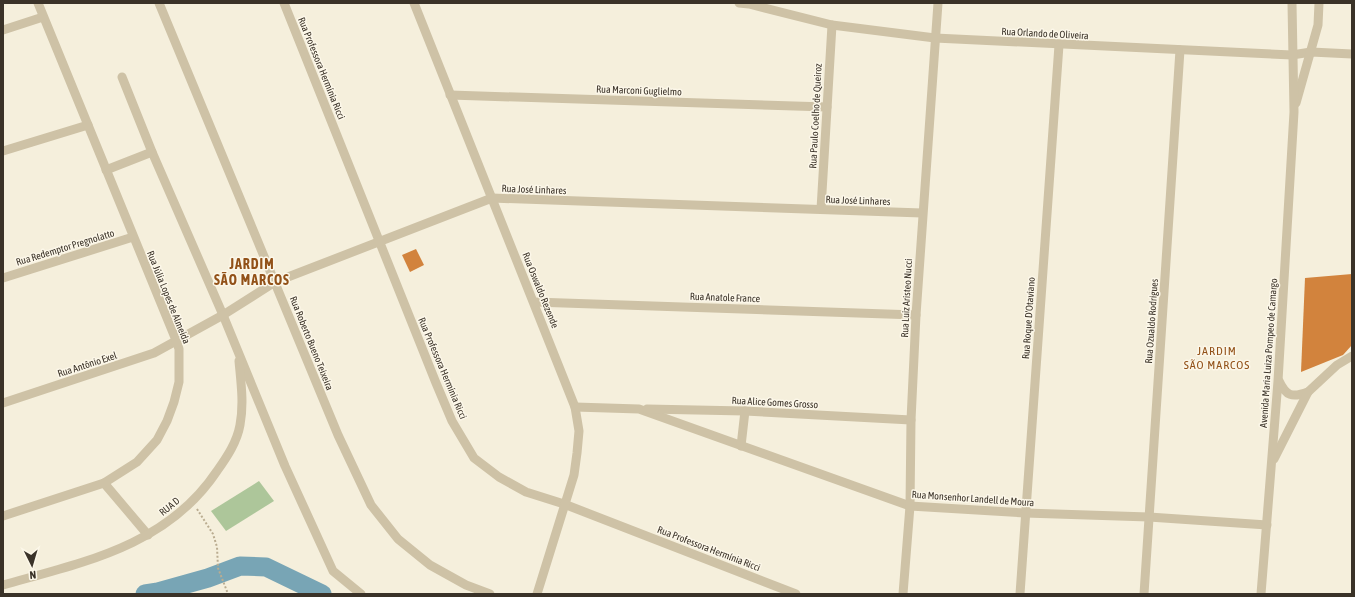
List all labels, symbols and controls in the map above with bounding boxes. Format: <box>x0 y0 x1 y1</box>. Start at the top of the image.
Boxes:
street label: Rua Professora Hermínia Ricci <box>296 16 347 121</box>
street label: Rua Orlando de Oliveira <box>1001 26 1089 41</box>
street label: Rua Paulo Coelho de Queiroz <box>807 63 824 169</box>
street label: Rua Marconi Guglielmo <box>596 84 682 97</box>
street label: Rua José Linhares <box>501 183 567 196</box>
street label: Rua José Linhares <box>825 194 891 207</box>
street label: Rua Redemptor Pregnolatto <box>15 227 116 268</box>
street label: Rua Júlia Lopes de Almeida <box>145 249 192 346</box>
street label: Rua Oswaldo Rezende <box>520 251 561 330</box>
district label: JARDIM SÃO MARCOS <box>214 256 290 288</box>
street label: Rua Luiz Aristeo Nucci <box>899 258 914 338</box>
street label: Rua Roque D'Otaviano <box>1020 276 1037 359</box>
street label: Rua Ozualdo Rodrigues <box>1143 278 1160 364</box>
street label: Avenida Maria Luiza Pompeo de Camargo <box>1258 278 1279 428</box>
street label: Rua Anatole France <box>690 291 761 304</box>
street label: Rua Roberto Bueno Teixeira <box>288 295 336 392</box>
street label: Rua Professora Hermínia Ricci <box>416 316 469 421</box>
district label: JARDIM SÃO MARCOS <box>1184 344 1250 372</box>
street label: Rua Antônio Exel <box>56 350 119 379</box>
street label: Rua Alice Gomes Grosso <box>731 395 819 410</box>
street label: Rua Monsenhor Landell de Moura <box>911 489 1035 508</box>
street label: RUA D <box>157 495 182 518</box>
street label: Rua Professora Hermínia Ricci <box>656 524 762 573</box>
north arrow <box>12 545 52 585</box>
text: N <box>29 569 37 581</box>

